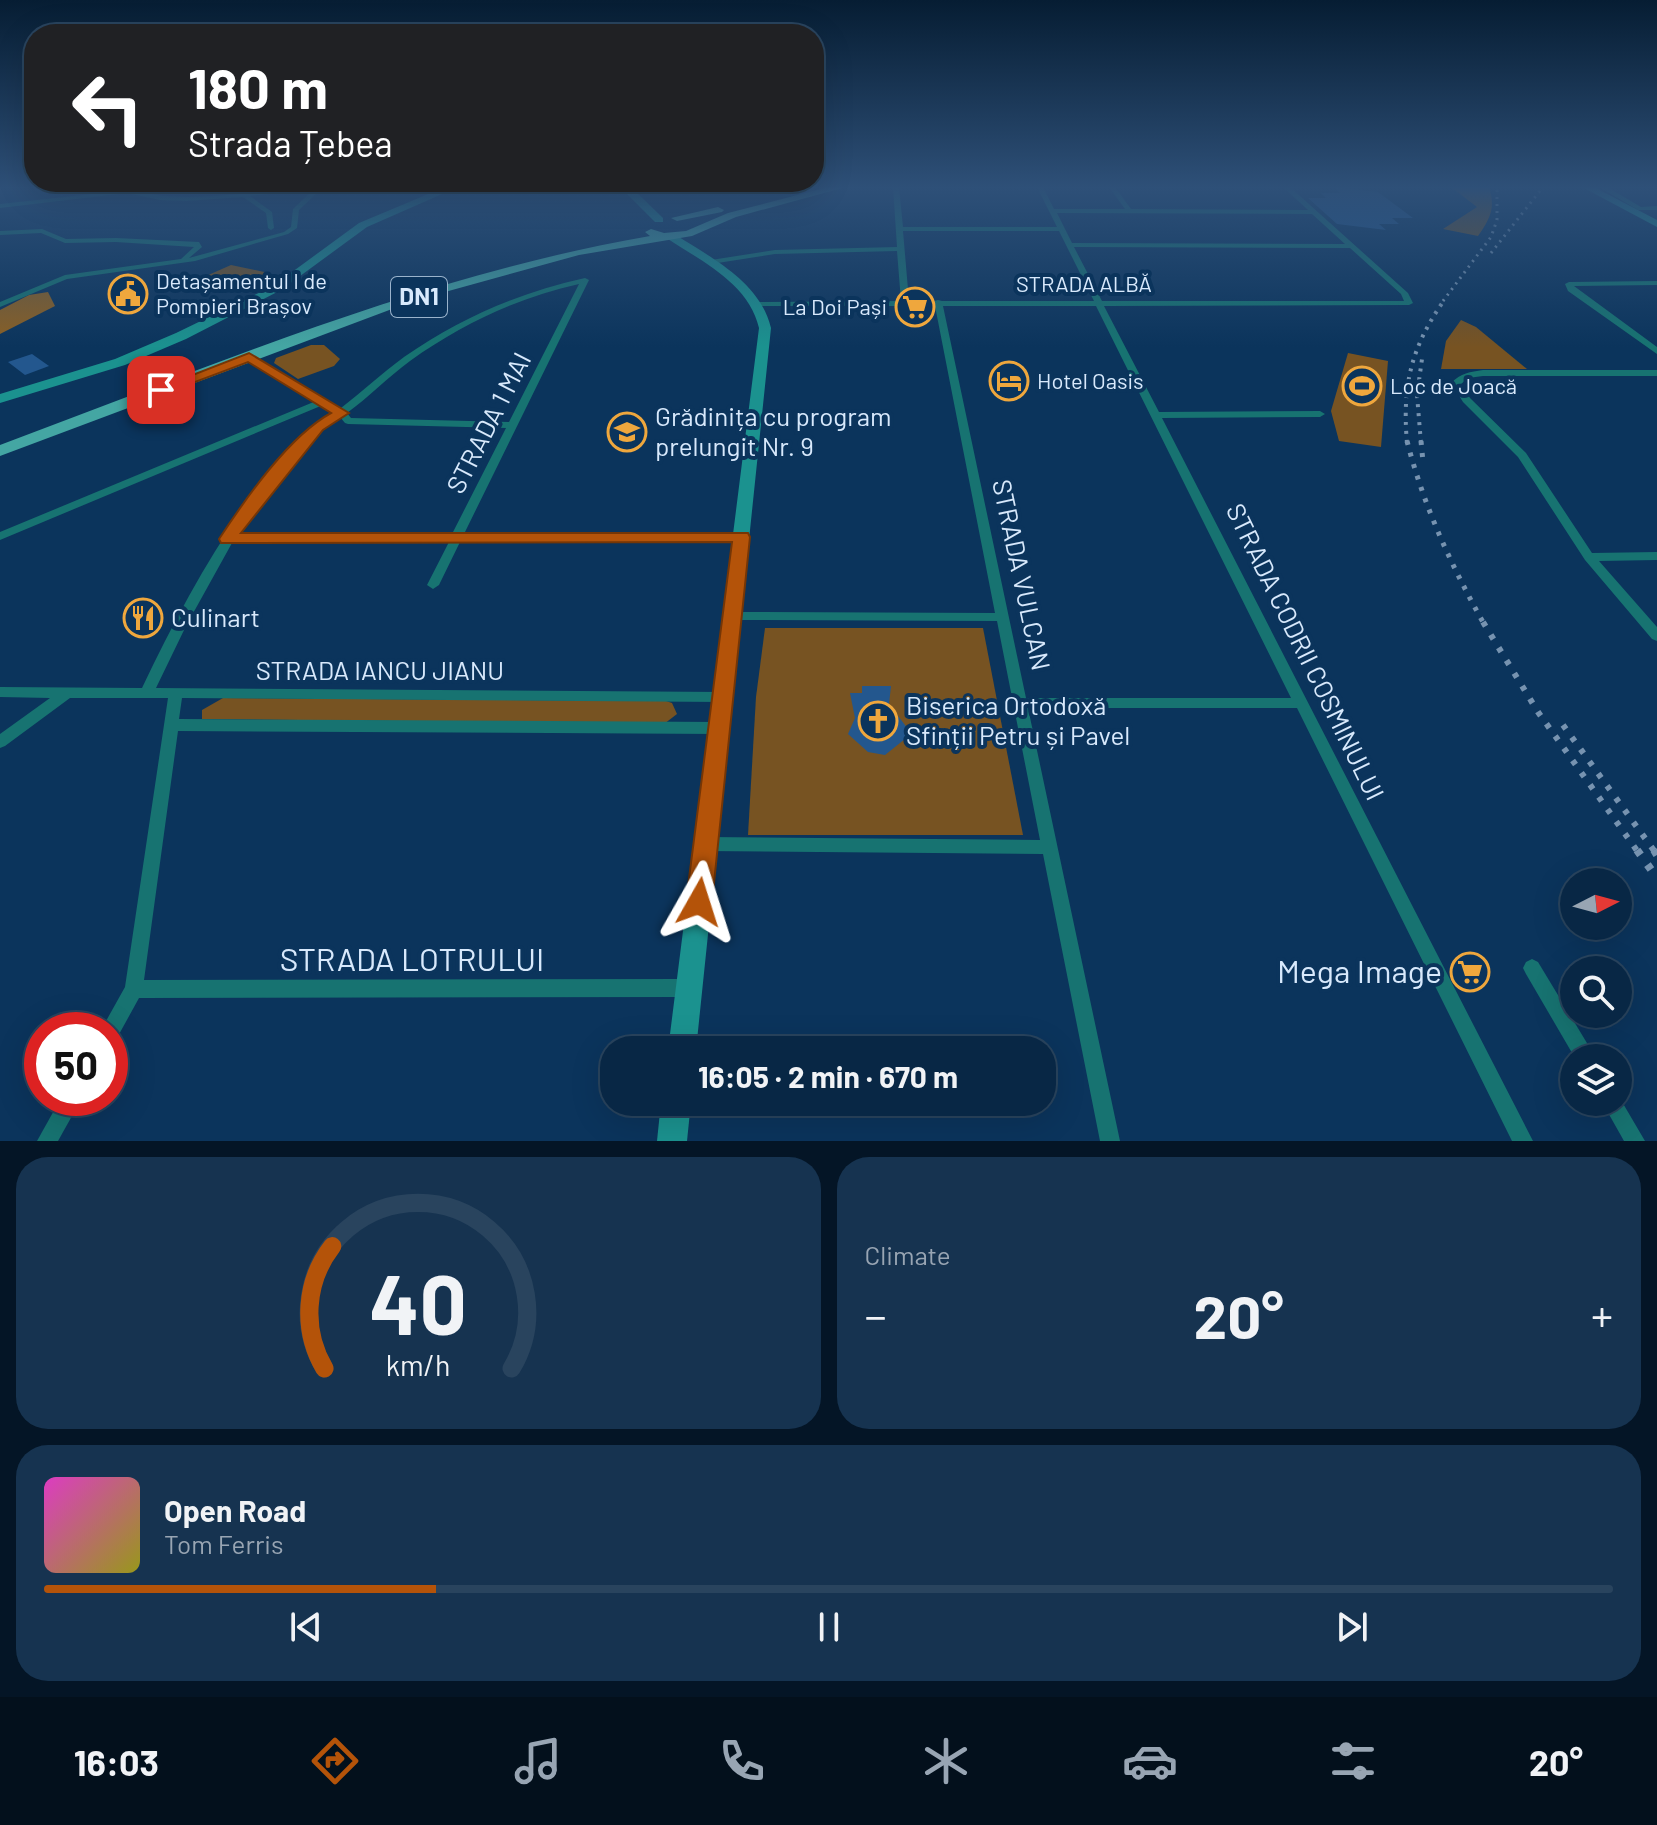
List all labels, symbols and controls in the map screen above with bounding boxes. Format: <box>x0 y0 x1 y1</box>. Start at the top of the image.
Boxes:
text: 180 m <box>188 53 328 120</box>
icon: left <box>56 56 160 160</box>
text: Strada Țebea <box>188 121 393 164</box>
place label: Detașamentul I de Pompieri Brașov <box>156 267 327 318</box>
street label: STRADA ALBĂ <box>1016 270 1152 296</box>
public building icon: Detașamentul I de Pompieri Brașov <box>107 273 149 315</box>
road number: DN1 <box>391 277 447 317</box>
supermarket icon: La Doi Pași <box>894 286 936 328</box>
place label: La Doi Pași <box>783 293 887 319</box>
street label: STRADA 1 MAI <box>439 347 536 498</box>
pin <box>127 356 195 424</box>
hotel icon: Hotel Oasis <box>988 360 1030 402</box>
sports icon: Loc de Joacă <box>1341 365 1383 407</box>
place label: Hotel Oasis <box>1037 367 1144 393</box>
icon: arrive <box>139 368 183 412</box>
place label: Loc de Joacă <box>1390 372 1517 398</box>
place label: Grădinița cu program prelungit Nr. 9 <box>655 400 891 461</box>
school or university icon: Grădinița cu program prelungit Nr. 9 <box>606 411 648 453</box>
street label: STRADA VULCAN <box>987 476 1058 673</box>
street label: STRADA CODRII COSMINULUI <box>1221 498 1392 805</box>
restaurant icon: Culinart <box>122 597 164 639</box>
place label: Culinart <box>171 601 260 632</box>
street label: STRADA IANCU JIANU <box>256 654 504 685</box>
place label: Biserica Ortodoxă Sfinții Petru și Pavel <box>906 689 1130 750</box>
church icon: Biserica Ortodoxă Sfinții Petru și Pavel <box>857 700 899 742</box>
position arrow <box>657 860 741 944</box>
north arrow <box>1560 868 1632 940</box>
map controls <box>1560 868 1632 1116</box>
street label: STRADA LOTRULUI <box>280 939 544 977</box>
place label: Mega Image <box>1277 951 1442 989</box>
supermarket icon: Mega Image <box>1449 951 1491 993</box>
button: search <box>1560 956 1632 1028</box>
speed limit sign: 50 <box>24 1012 128 1116</box>
button: layers <box>1560 1044 1632 1116</box>
text: 16:05 · 2 min · 670 m <box>698 1058 958 1094</box>
text: Climate <box>865 1239 951 1270</box>
text: 40 <box>369 1252 467 1352</box>
text: 20° <box>1194 1279 1284 1351</box>
text: − <box>865 1288 887 1341</box>
text: + <box>1591 1288 1613 1341</box>
text: km/h <box>386 1347 451 1382</box>
text: Open Road <box>164 1492 306 1528</box>
text: Tom Ferris <box>164 1528 284 1559</box>
icon: previous <box>284 1605 328 1649</box>
icon: pause <box>807 1605 851 1649</box>
icon: next <box>1330 1605 1374 1649</box>
icon: directions <box>307 1733 363 1789</box>
icon: music <box>510 1733 566 1789</box>
icon: phone <box>714 1733 770 1789</box>
icon: climate <box>918 1733 974 1789</box>
icon: car <box>1122 1733 1178 1789</box>
icon: filters <box>1325 1733 1381 1789</box>
text: 16:03 <box>74 1740 159 1783</box>
text: 20° <box>1529 1740 1583 1783</box>

